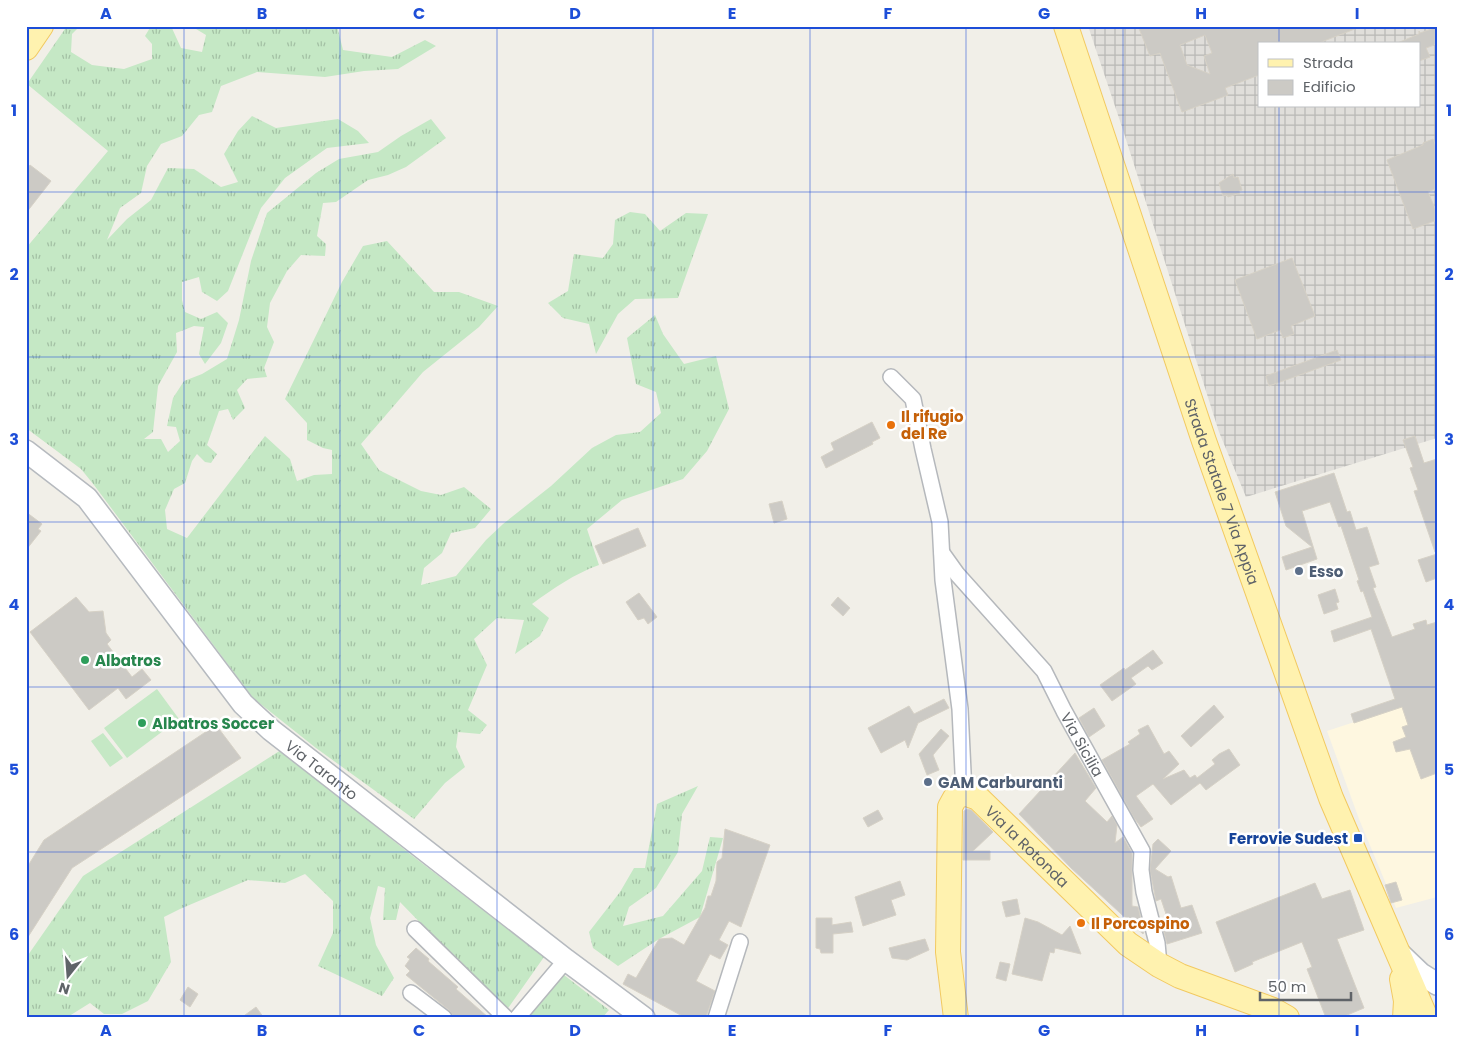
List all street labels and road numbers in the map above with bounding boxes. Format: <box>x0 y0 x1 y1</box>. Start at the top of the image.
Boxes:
street label: Strada Statale 7 Via Appia <box>1180 396 1265 587</box>
street label: Via Sicilia <box>1056 708 1109 780</box>
street label: Via Taranto <box>281 735 362 805</box>
street label: Via la Rotonda <box>981 800 1074 892</box>

